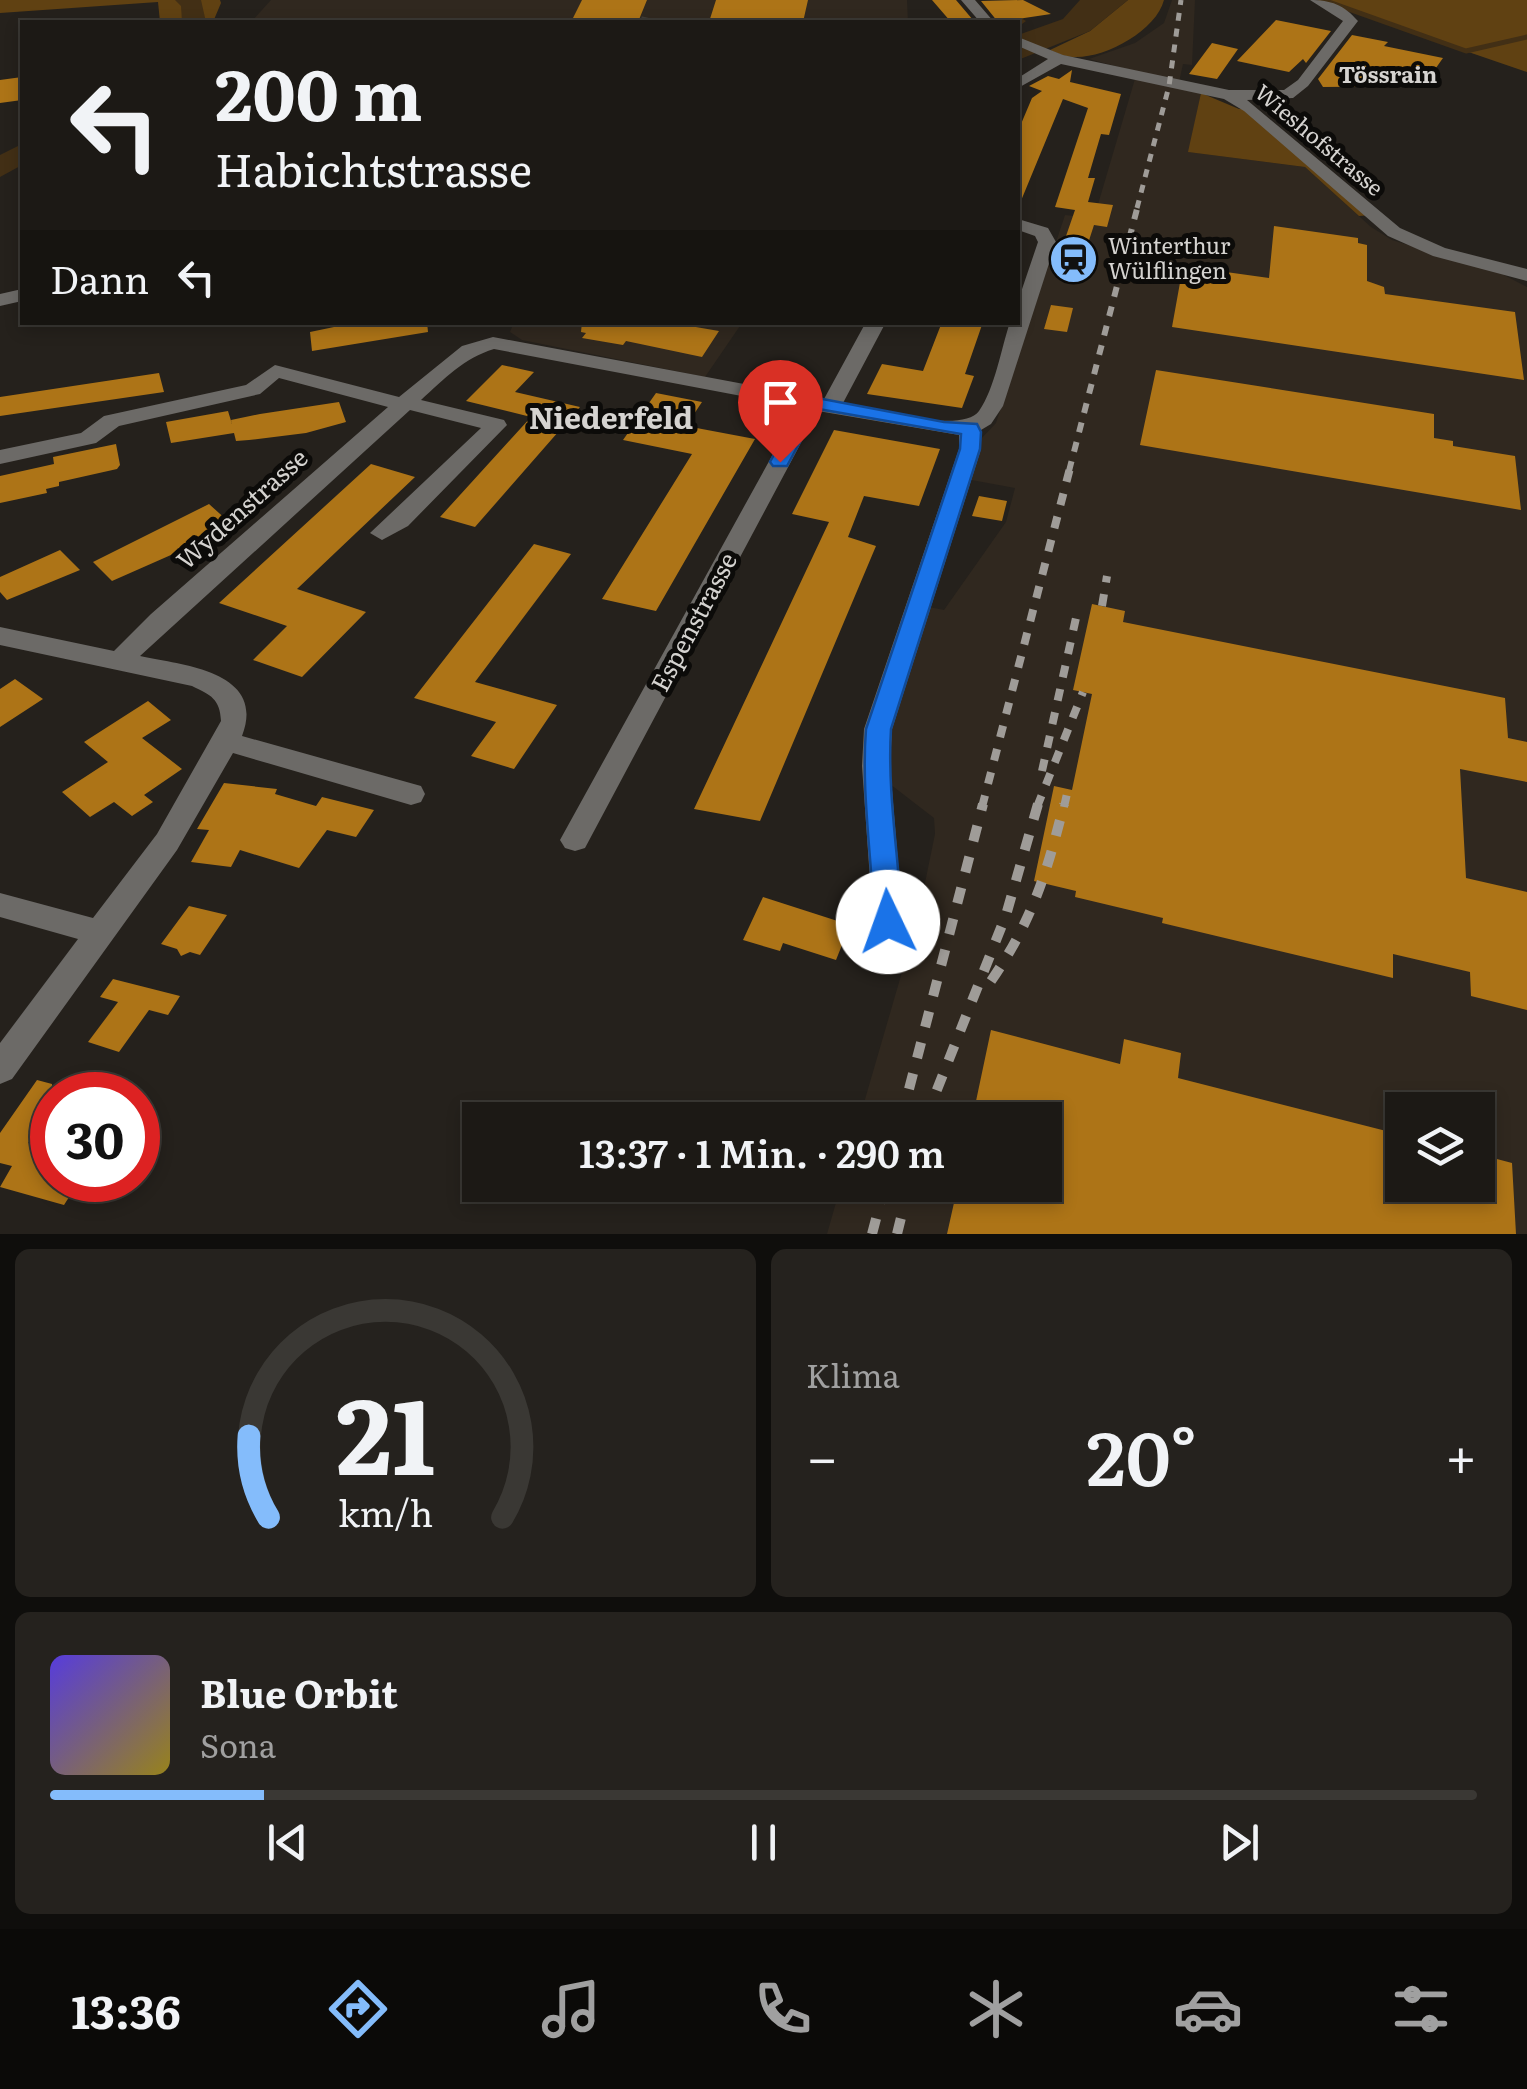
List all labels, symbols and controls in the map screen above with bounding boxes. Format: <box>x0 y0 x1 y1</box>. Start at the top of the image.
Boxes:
text: 200 m <box>215 39 423 143</box>
district label: Tössrain <box>1339 57 1437 90</box>
icon: left <box>50 60 180 190</box>
street label: Wieshofstrasse <box>1248 75 1391 203</box>
text: Habichtstrasse <box>215 134 532 201</box>
place label: Winterthur Wülflingen <box>1108 228 1231 286</box>
station icon: Winterthur Wülflingen <box>1047 233 1099 285</box>
text: Dann <box>50 249 149 306</box>
icon: left <box>169 250 224 305</box>
pin <box>738 360 823 463</box>
icon: arrive <box>753 375 808 430</box>
district label: Niederfeld <box>529 394 693 438</box>
street label: Wydenstrasse <box>167 439 315 577</box>
street label: Espenstrasse <box>640 545 745 697</box>
position arrow <box>836 870 940 974</box>
speed limit sign: 30 <box>30 1072 160 1202</box>
map controls <box>1385 1092 1495 1202</box>
button: layers <box>1385 1092 1495 1202</box>
text: 13:37 · 1 Min. · 290 m <box>579 1123 945 1180</box>
text: Klima <box>806 1350 900 1398</box>
text: 21 <box>336 1353 435 1507</box>
text: 20° <box>1086 1398 1197 1509</box>
text: − <box>806 1413 838 1495</box>
text: + <box>1445 1413 1477 1495</box>
text: km/h <box>338 1485 433 1538</box>
text: Blue Orbit <box>200 1663 398 1720</box>
text: Sona <box>200 1720 276 1768</box>
icon: previous <box>260 1815 315 1870</box>
icon: pause <box>736 1815 791 1870</box>
icon: next <box>1212 1815 1267 1870</box>
icon: directions <box>323 1974 393 2044</box>
icon: music <box>536 1974 606 2044</box>
icon: phone <box>748 1974 818 2044</box>
icon: climate <box>961 1974 1031 2044</box>
icon: car <box>1173 1974 1243 2044</box>
icon: filters <box>1386 1974 1456 2044</box>
text: 13:36 <box>71 1976 181 2043</box>

